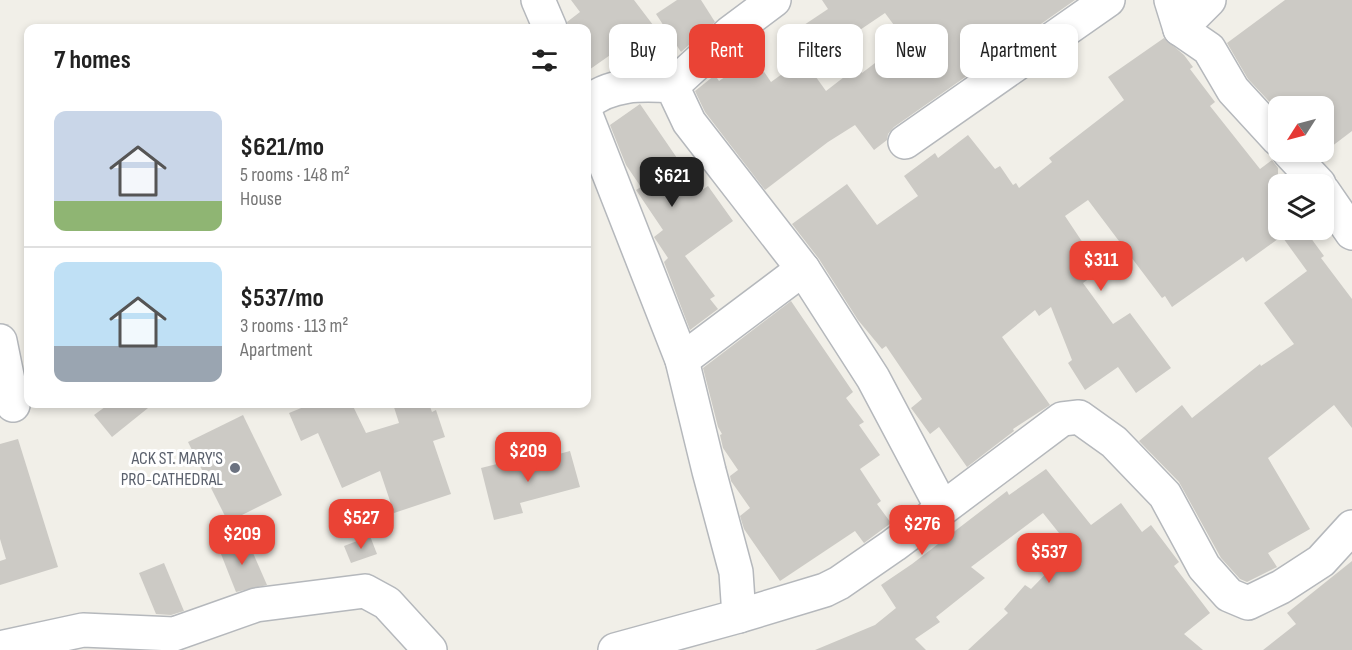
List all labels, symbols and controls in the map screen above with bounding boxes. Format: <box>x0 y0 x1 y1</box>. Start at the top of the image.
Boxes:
chip: Buy <box>609 24 677 78</box>
chip: Rent <box>689 24 765 78</box>
chip: Filters <box>777 24 863 78</box>
chip: New <box>875 24 948 78</box>
chip: Apartment <box>960 24 1078 78</box>
icon: filters <box>528 44 561 77</box>
text: 7 homes <box>54 45 131 76</box>
north arrow <box>1268 96 1334 162</box>
map controls <box>1268 96 1334 240</box>
text: $621/mo <box>240 132 324 163</box>
icon: home <box>102 135 174 207</box>
pin: $621 <box>636 157 708 208</box>
text: 5 rooms · 148 m² <box>240 163 350 187</box>
text: $621 <box>654 164 690 188</box>
button: layers <box>1268 174 1334 240</box>
text: House <box>240 187 282 211</box>
pin: $311 <box>1065 241 1137 292</box>
text: $311 <box>1084 248 1118 272</box>
text: $537/mo <box>240 283 324 314</box>
icon: home <box>102 286 174 358</box>
text: 3 rooms · 113 m² <box>240 314 349 338</box>
text: Apartment <box>240 338 313 362</box>
pin: $209 <box>492 432 564 483</box>
text: $209 <box>509 439 547 463</box>
place label: ACK ST. MARY'S PRO-CATHEDRAL <box>121 448 223 490</box>
marker: ACK ST. MARY'S PRO-CATHEDRAL <box>228 461 242 475</box>
pin: $527 <box>325 499 397 550</box>
pin: $276 <box>886 505 958 556</box>
text: $527 <box>343 506 379 530</box>
text: $276 <box>903 512 941 536</box>
pin: $209 <box>206 515 278 566</box>
text: $209 <box>223 522 261 546</box>
pin: $537 <box>1013 533 1085 584</box>
text: $537 <box>1031 540 1067 564</box>

